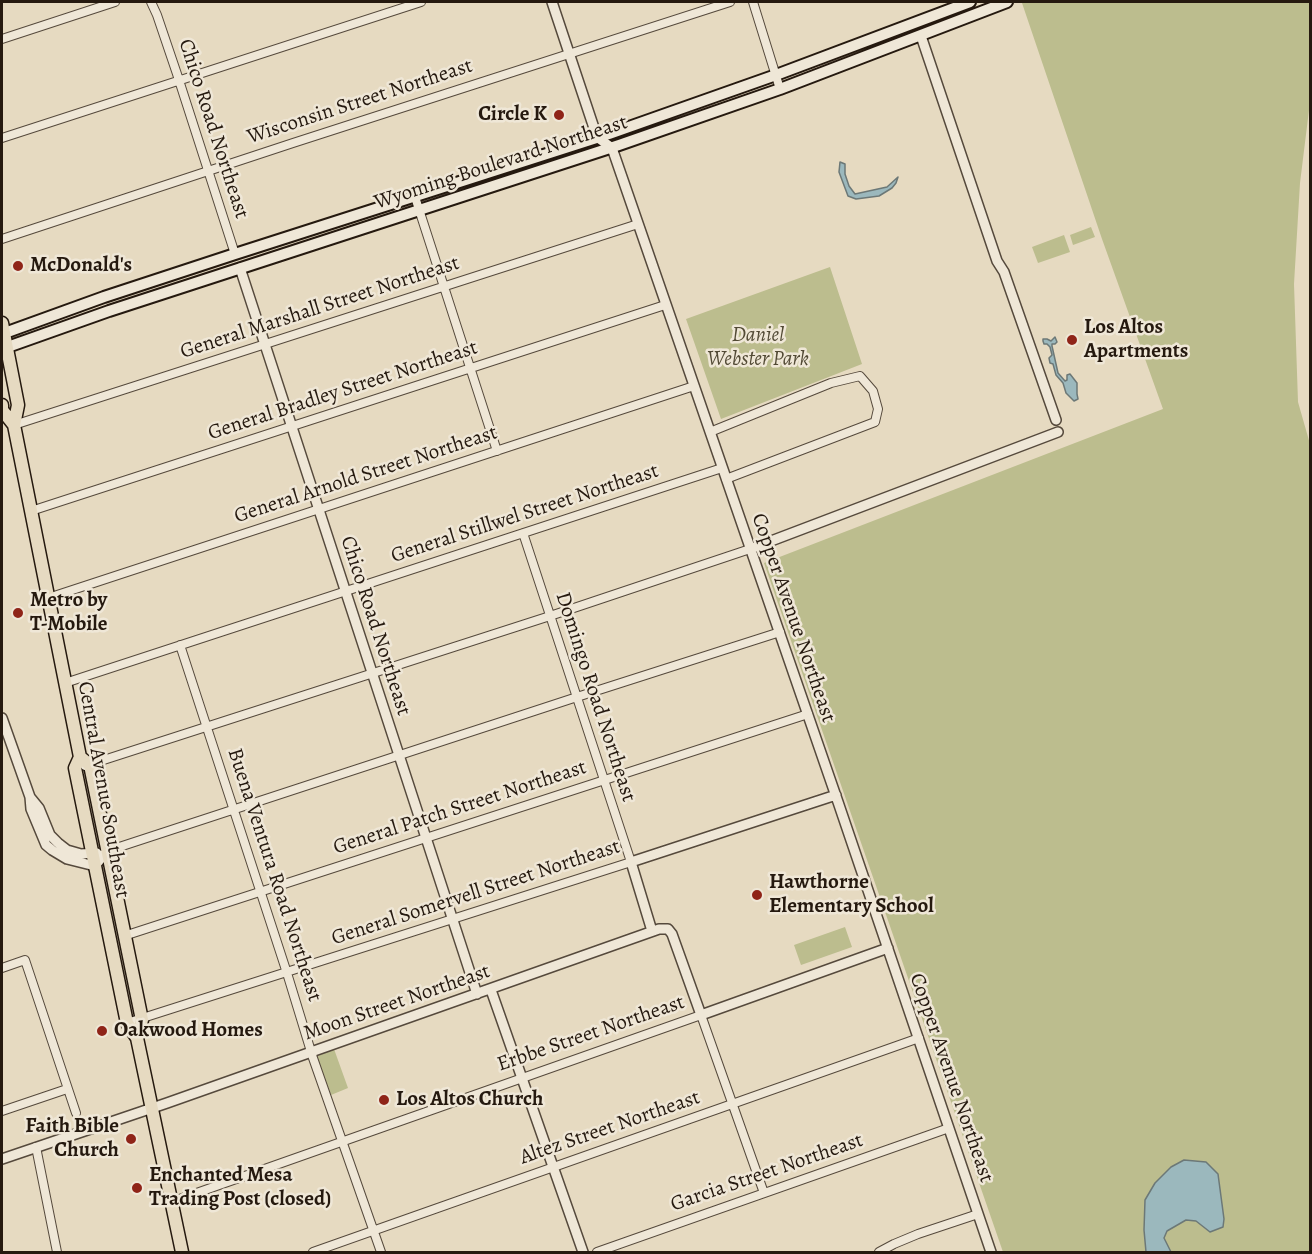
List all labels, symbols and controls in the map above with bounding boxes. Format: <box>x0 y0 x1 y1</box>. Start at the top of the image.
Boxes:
street label: Chico Road Northeast <box>172 36 254 222</box>
street label: Wisconsin Street Northeast <box>244 54 476 150</box>
place label: Circle K <box>478 102 547 128</box>
marker: Circle K <box>552 108 566 122</box>
street label: Wyoming Boulevard Northeast <box>371 110 631 216</box>
street label: General Marshall Street Northeast <box>177 251 463 365</box>
place label: McDonald's <box>30 253 132 279</box>
marker: McDonald's <box>11 259 25 273</box>
place label: Los Altos Apartments <box>1084 315 1188 365</box>
park label: Daniel Webster Park <box>707 323 809 373</box>
marker: Los Altos Apartments <box>1065 333 1079 347</box>
street label: General Bradley Street Northeast <box>205 335 481 447</box>
street label: General Arnold Street Northeast <box>231 421 501 529</box>
street label: General Stillwel Street Northeast <box>388 459 662 569</box>
street label: Copper Avenue Northeast <box>745 510 841 726</box>
street label: Chico Road Northeast <box>334 533 416 719</box>
place label: Metro by T-Mobile <box>30 588 108 638</box>
street label: Domingo Road Northeast <box>549 589 641 805</box>
marker: Metro by T-Mobile <box>11 606 25 620</box>
street label: Central Avenue Southeast <box>72 680 134 900</box>
street label: Buena Ventura Road Northeast <box>221 745 327 1005</box>
street label: General Patch Street Northeast <box>330 755 590 861</box>
street label: General Somervell Street Northeast <box>329 834 623 952</box>
place label: Hawthorne Elementary School <box>769 870 934 920</box>
marker: Hawthorne Elementary School <box>750 888 764 902</box>
street label: Moon Street Northeast <box>300 959 494 1047</box>
street label: Copper Avenue Northeast <box>903 970 999 1186</box>
street label: Erbbe Street Northeast <box>494 990 688 1078</box>
place label: Oakwood Homes <box>114 1018 263 1044</box>
marker: Oakwood Homes <box>95 1024 109 1038</box>
street label: Altez Street Northeast <box>517 1085 703 1171</box>
place label: Los Altos Church <box>396 1087 543 1113</box>
marker: Los Altos Church <box>377 1093 391 1107</box>
place label: Faith Bible Church <box>25 1114 119 1164</box>
street label: Garcia Street Northeast <box>667 1128 867 1218</box>
marker: Faith Bible Church <box>124 1132 138 1146</box>
place label: Enchanted Mesa Trading Post (closed) <box>149 1163 331 1213</box>
marker: Enchanted Mesa Trading Post (closed) <box>130 1181 144 1195</box>

